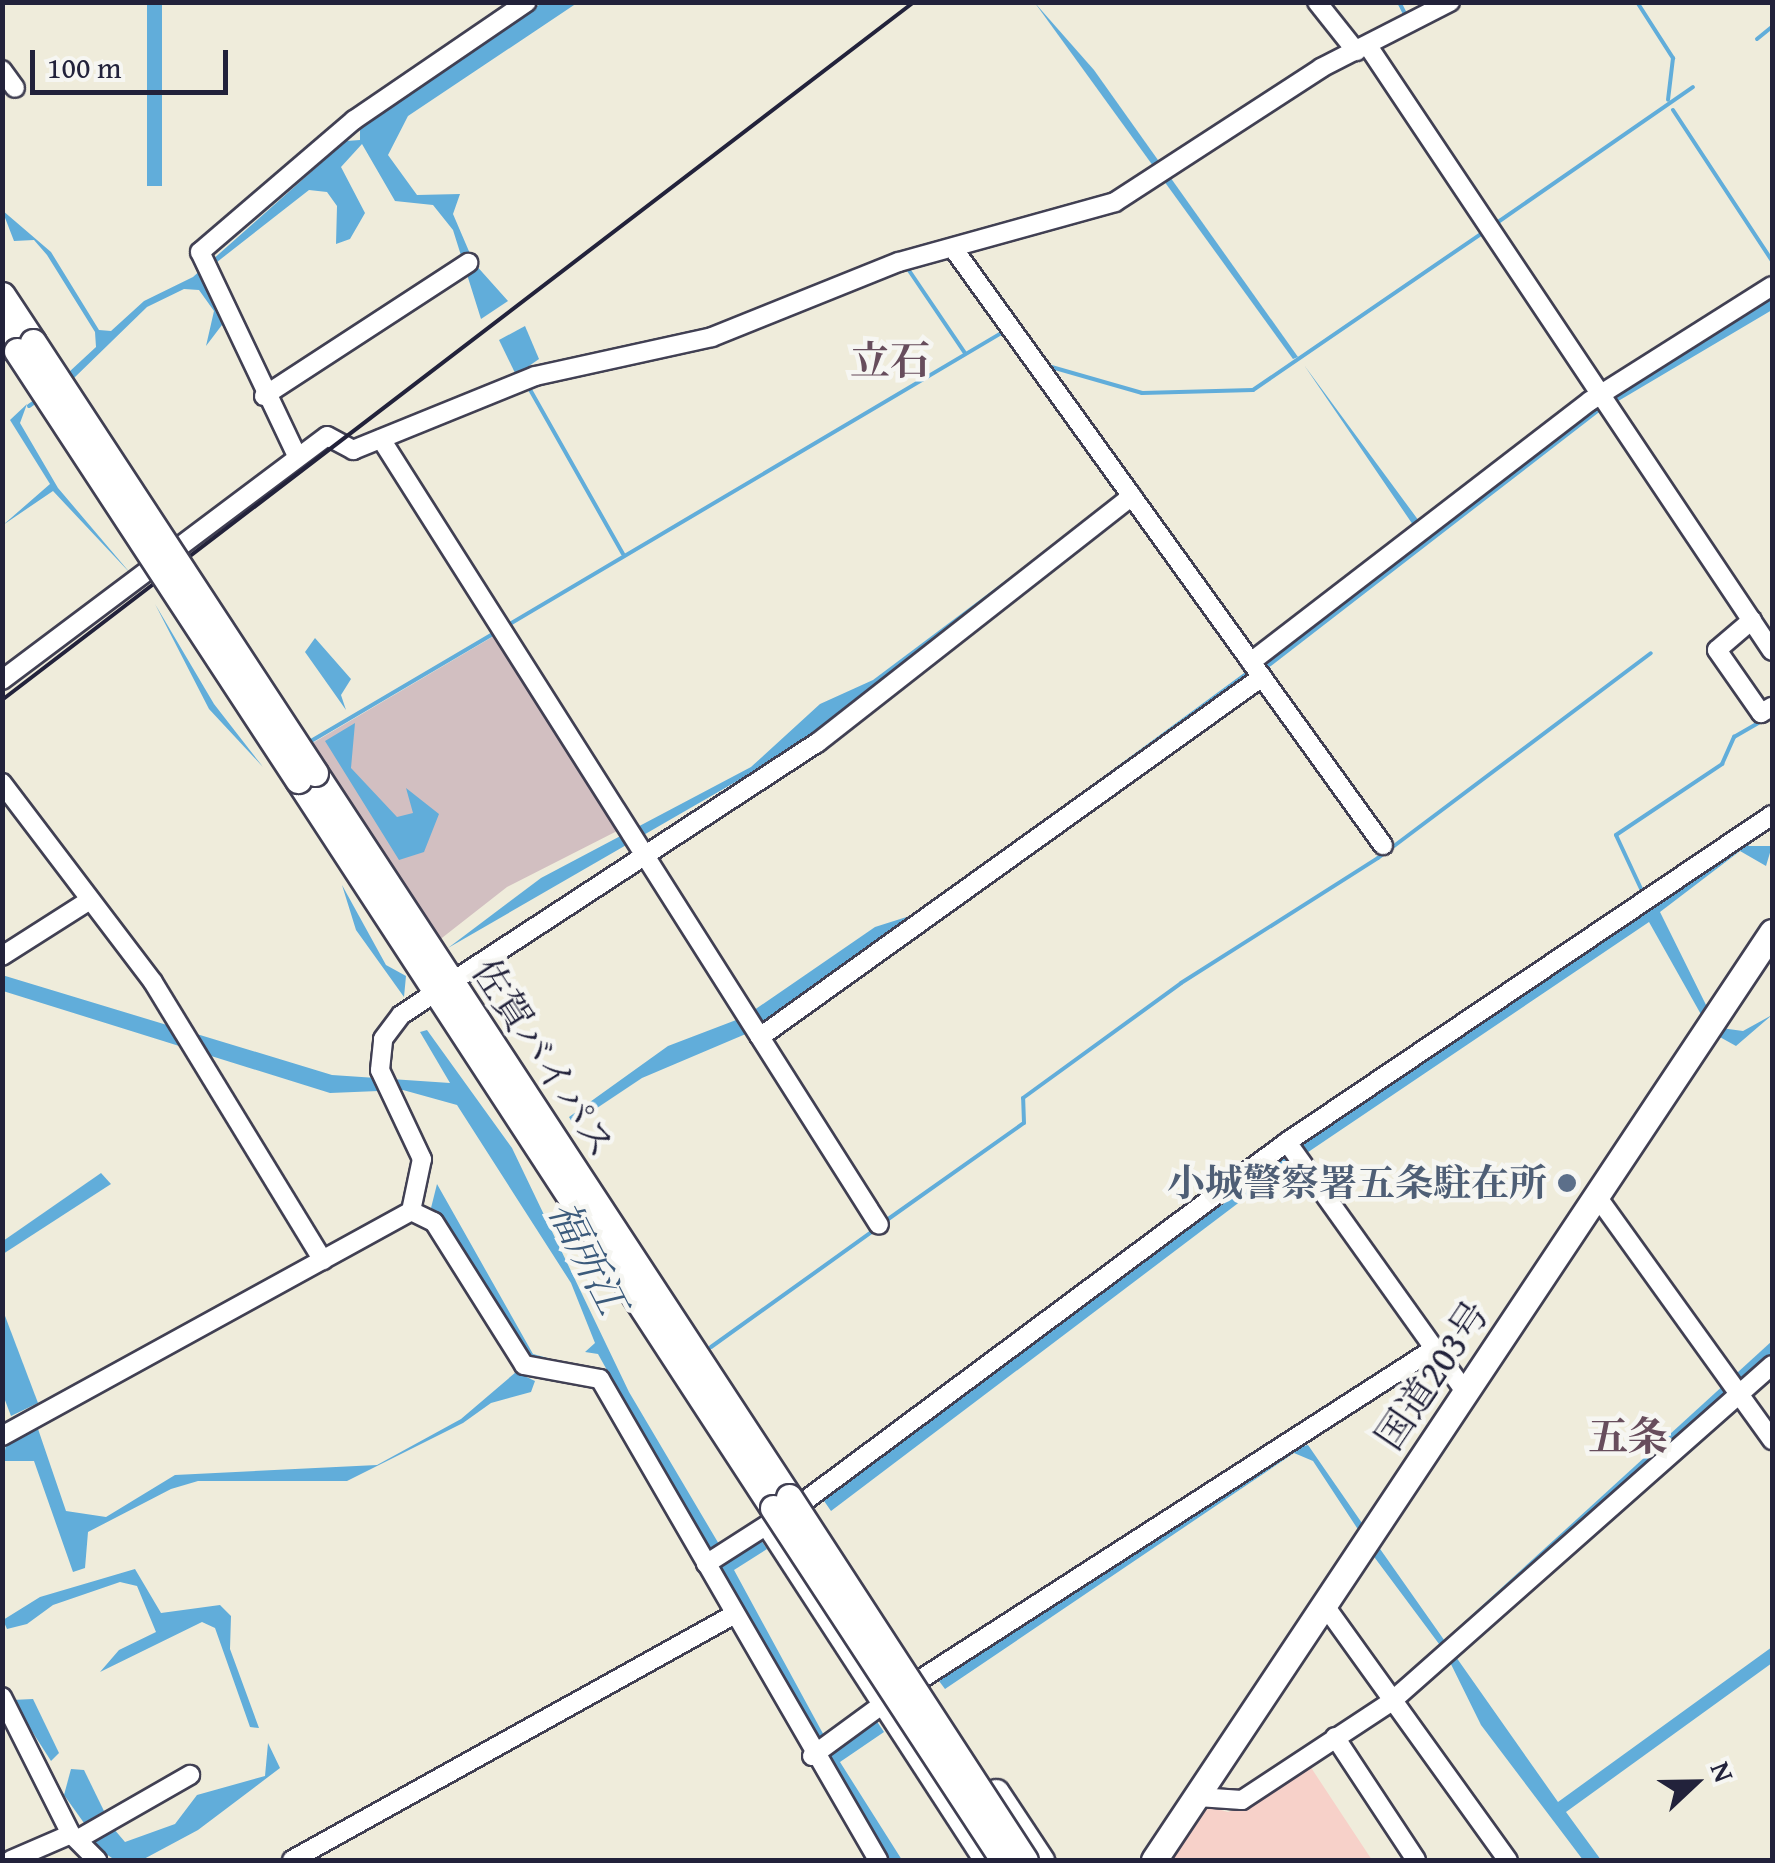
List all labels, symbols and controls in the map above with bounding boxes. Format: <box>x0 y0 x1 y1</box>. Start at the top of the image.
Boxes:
scale bar <box>35 30 232 92</box>
text: 100 m <box>47 45 121 89</box>
district label: 立石 <box>850 336 930 384</box>
street label: 佐賀バイパス <box>463 950 625 1166</box>
place label: 小城警察署五条駐在所 <box>1167 1160 1547 1206</box>
marker: 小城警察署五条駐在所 <box>1556 1172 1578 1194</box>
water label: 福所江 <box>539 1193 637 1321</box>
street label: 国道203号 <box>1366 1292 1498 1458</box>
district label: 五条 <box>1588 1412 1668 1460</box>
north arrow <box>1645 1733 1745 1833</box>
text: N <box>1701 1755 1746 1788</box>

